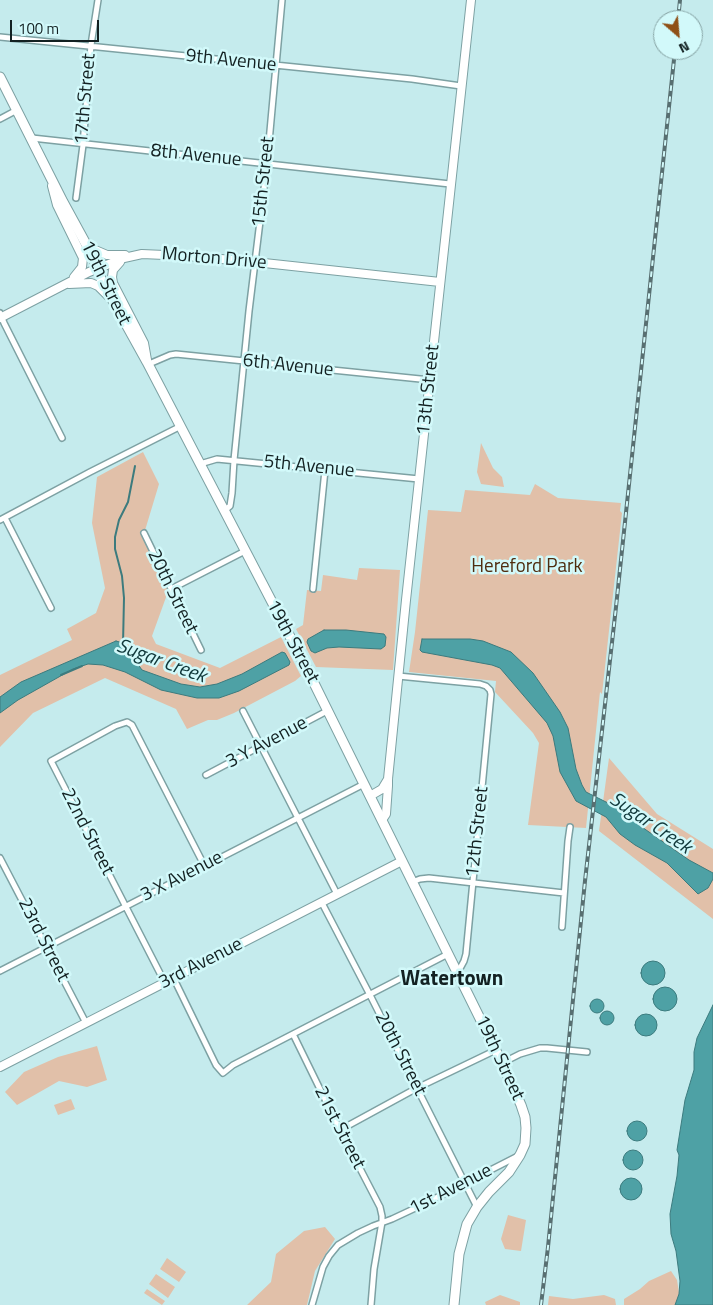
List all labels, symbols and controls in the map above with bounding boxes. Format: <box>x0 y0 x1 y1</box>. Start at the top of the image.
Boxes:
scale bar <box>12 10 101 42</box>
north arrow <box>653 10 703 60</box>
text: 100 m <box>18 17 59 40</box>
text: N <box>676 36 694 59</box>
street label: 9th Avenue <box>184 45 278 77</box>
street label: 17th Street <box>71 53 101 145</box>
street label: 15th Street <box>248 135 280 229</box>
street label: 8th Avenue <box>149 140 243 172</box>
street label: 19th Street <box>75 237 135 329</box>
street label: Morton Drive <box>161 243 267 275</box>
street label: 13th Street <box>413 343 445 437</box>
street label: 6th Avenue <box>241 350 335 382</box>
street label: 5th Avenue <box>262 451 356 483</box>
street label: 20th Street <box>142 546 202 638</box>
park label: Hereford Park <box>471 556 583 578</box>
street label: 19th Street <box>260 596 324 688</box>
water label: Sugar Creek <box>113 635 209 689</box>
street label: 3 Y Avenue <box>223 712 311 774</box>
street label: 22nd Street <box>55 785 119 879</box>
street label: 12th Street <box>462 785 494 879</box>
water label: Sugar Creek <box>605 788 695 860</box>
street label: 3 X Avenue <box>137 847 227 907</box>
street label: 23rd Street <box>12 894 74 986</box>
street label: 3rd Avenue <box>155 933 247 995</box>
district label: Watertown <box>401 967 503 993</box>
street label: 20th Street <box>369 1008 431 1100</box>
street label: 19th Street <box>469 1012 529 1104</box>
street label: 21st Street <box>308 1083 370 1173</box>
street label: 1st Avenue <box>406 1159 496 1221</box>

